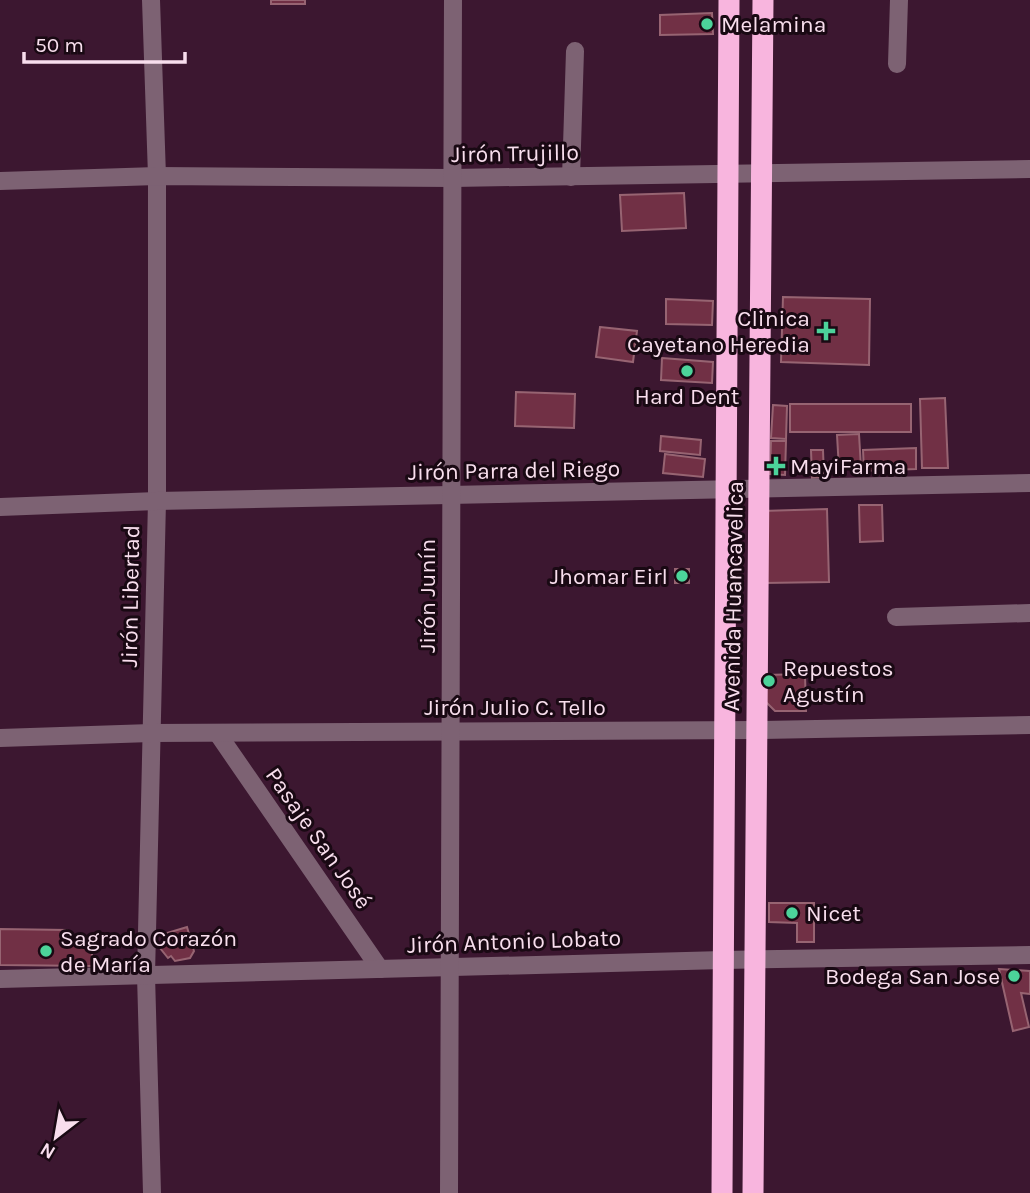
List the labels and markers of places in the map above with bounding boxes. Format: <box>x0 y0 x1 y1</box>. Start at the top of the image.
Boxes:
place label: Melamina <box>721 11 826 38</box>
marker: Melamina <box>699 16 715 32</box>
place label: Clinica Cayetano Heredia <box>627 305 810 358</box>
marker: Clinica Cayetano Heredia <box>816 321 836 341</box>
marker: Hard Dent <box>679 363 695 379</box>
place label: Hard Dent <box>635 383 740 410</box>
place label: MayiFarma <box>790 453 906 480</box>
marker: MayiFarma <box>768 458 784 474</box>
place label: Jhomar Eirl <box>550 563 668 590</box>
marker: Jhomar Eirl <box>674 568 690 584</box>
place label: Repuestos Agustín <box>783 655 893 708</box>
marker: Repuestos Agustín <box>761 673 777 689</box>
place label: Nicet <box>806 900 861 927</box>
marker: Nicet <box>784 905 800 921</box>
place label: Sagrado Corazón de María <box>60 925 237 978</box>
marker: Sagrado Corazón de María <box>38 943 54 959</box>
place label: Bodega San Jose <box>825 963 1000 990</box>
marker: Bodega San Jose <box>1006 968 1022 984</box>

